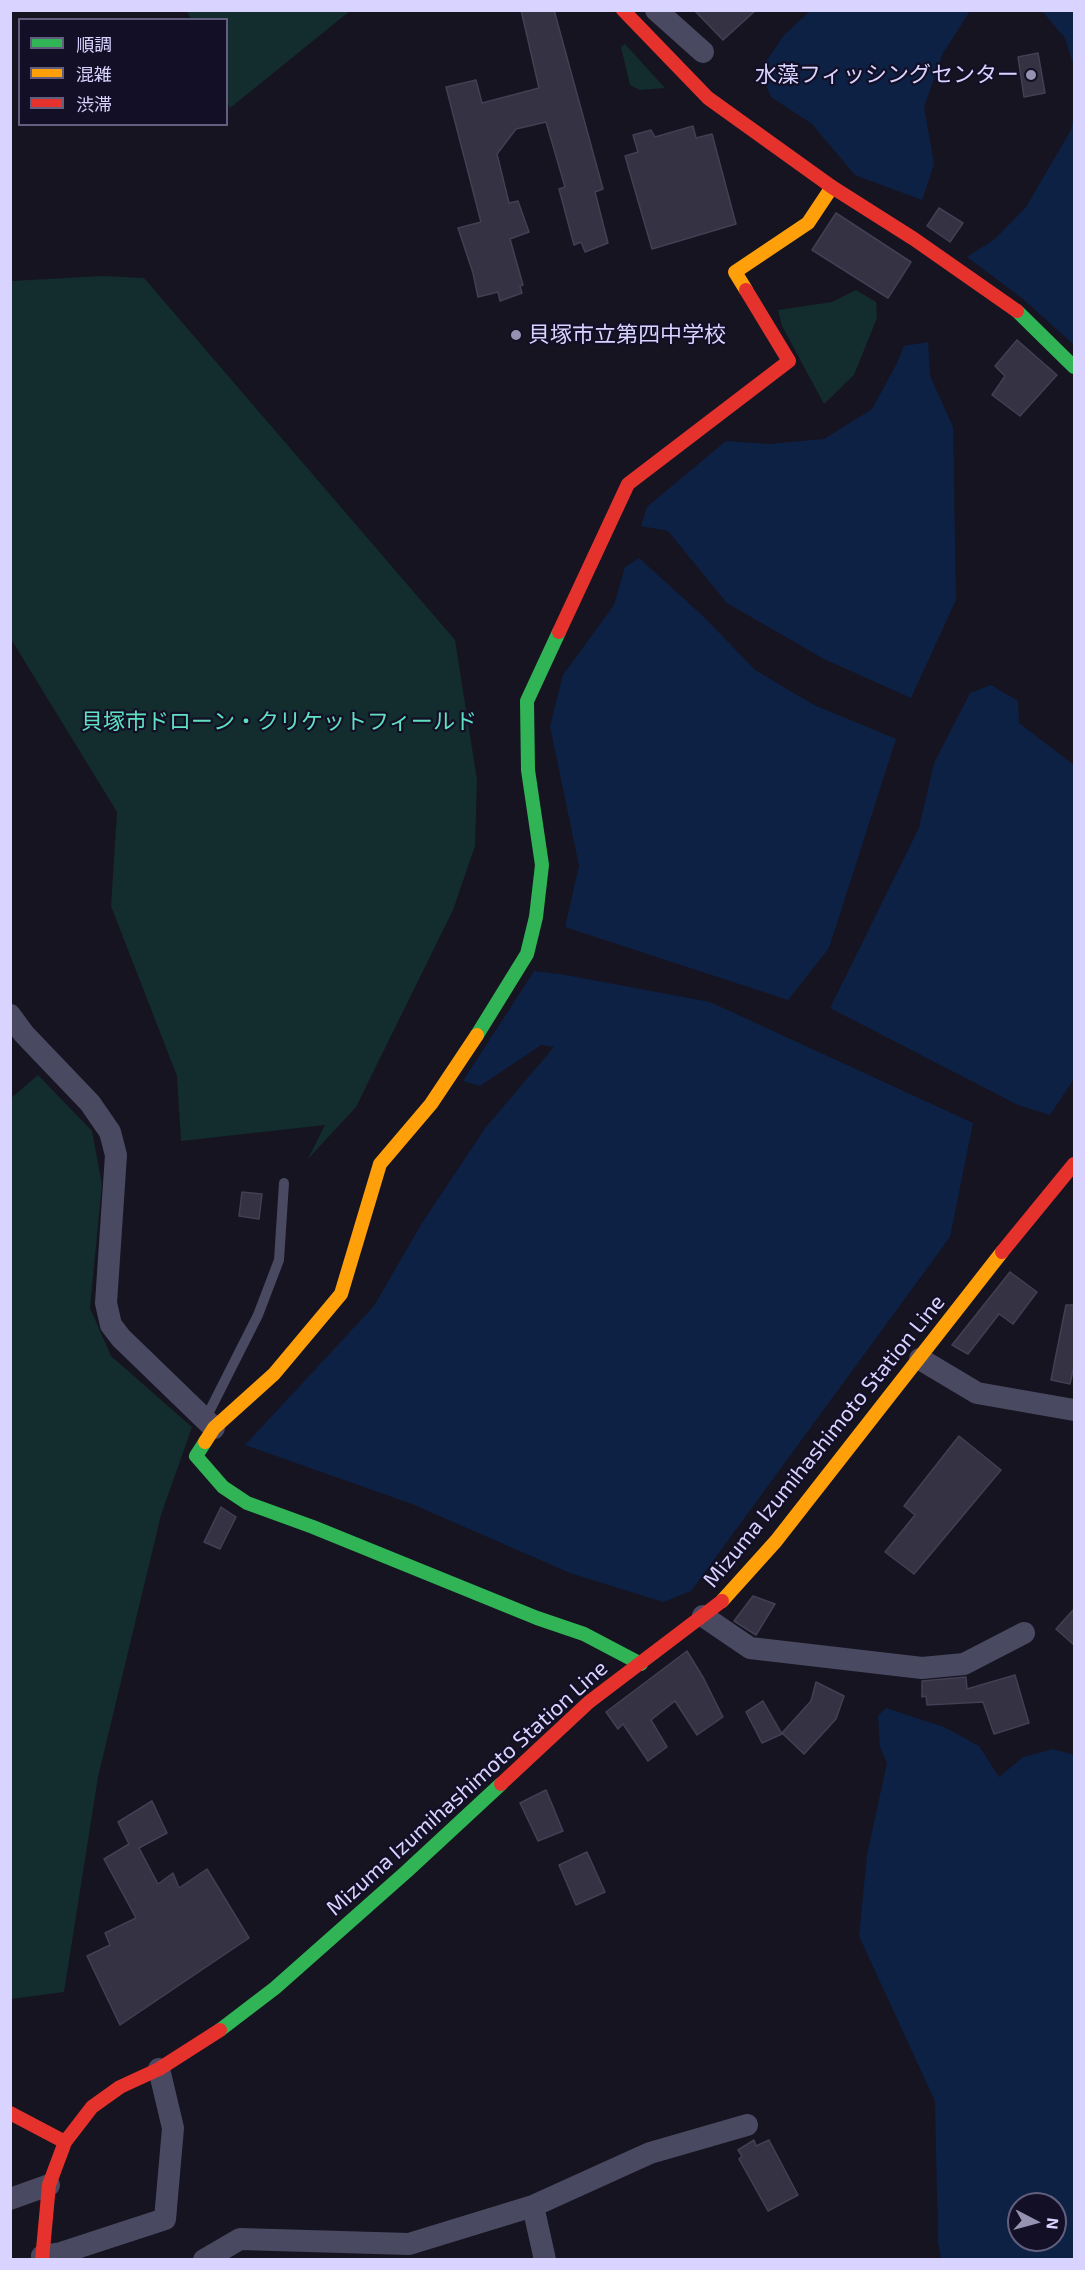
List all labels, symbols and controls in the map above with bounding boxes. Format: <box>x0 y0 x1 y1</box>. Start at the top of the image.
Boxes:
legend <box>18 18 228 126</box>
text: 順調 <box>76 33 112 55</box>
place label: 水藻フィッシングセンター <box>755 62 1019 88</box>
text: 混雑 <box>76 63 112 85</box>
marker: 水藻フィッシングセンター <box>1024 68 1038 82</box>
text: 渋滞 <box>76 93 112 115</box>
place label: 貝塚市立第四中学校 <box>528 322 726 348</box>
marker: 貝塚市立第四中学校 <box>509 328 523 342</box>
park label: 貝塚市ドローン・クリケットフィールド <box>81 709 477 735</box>
street label: Mizuma Izumihashimoto Station Line <box>698 1289 950 1593</box>
street label: Mizuma Izumihashimoto Station Line <box>321 1655 613 1921</box>
north arrow <box>1007 2192 1067 2252</box>
text: N <box>1043 2217 1063 2230</box>

